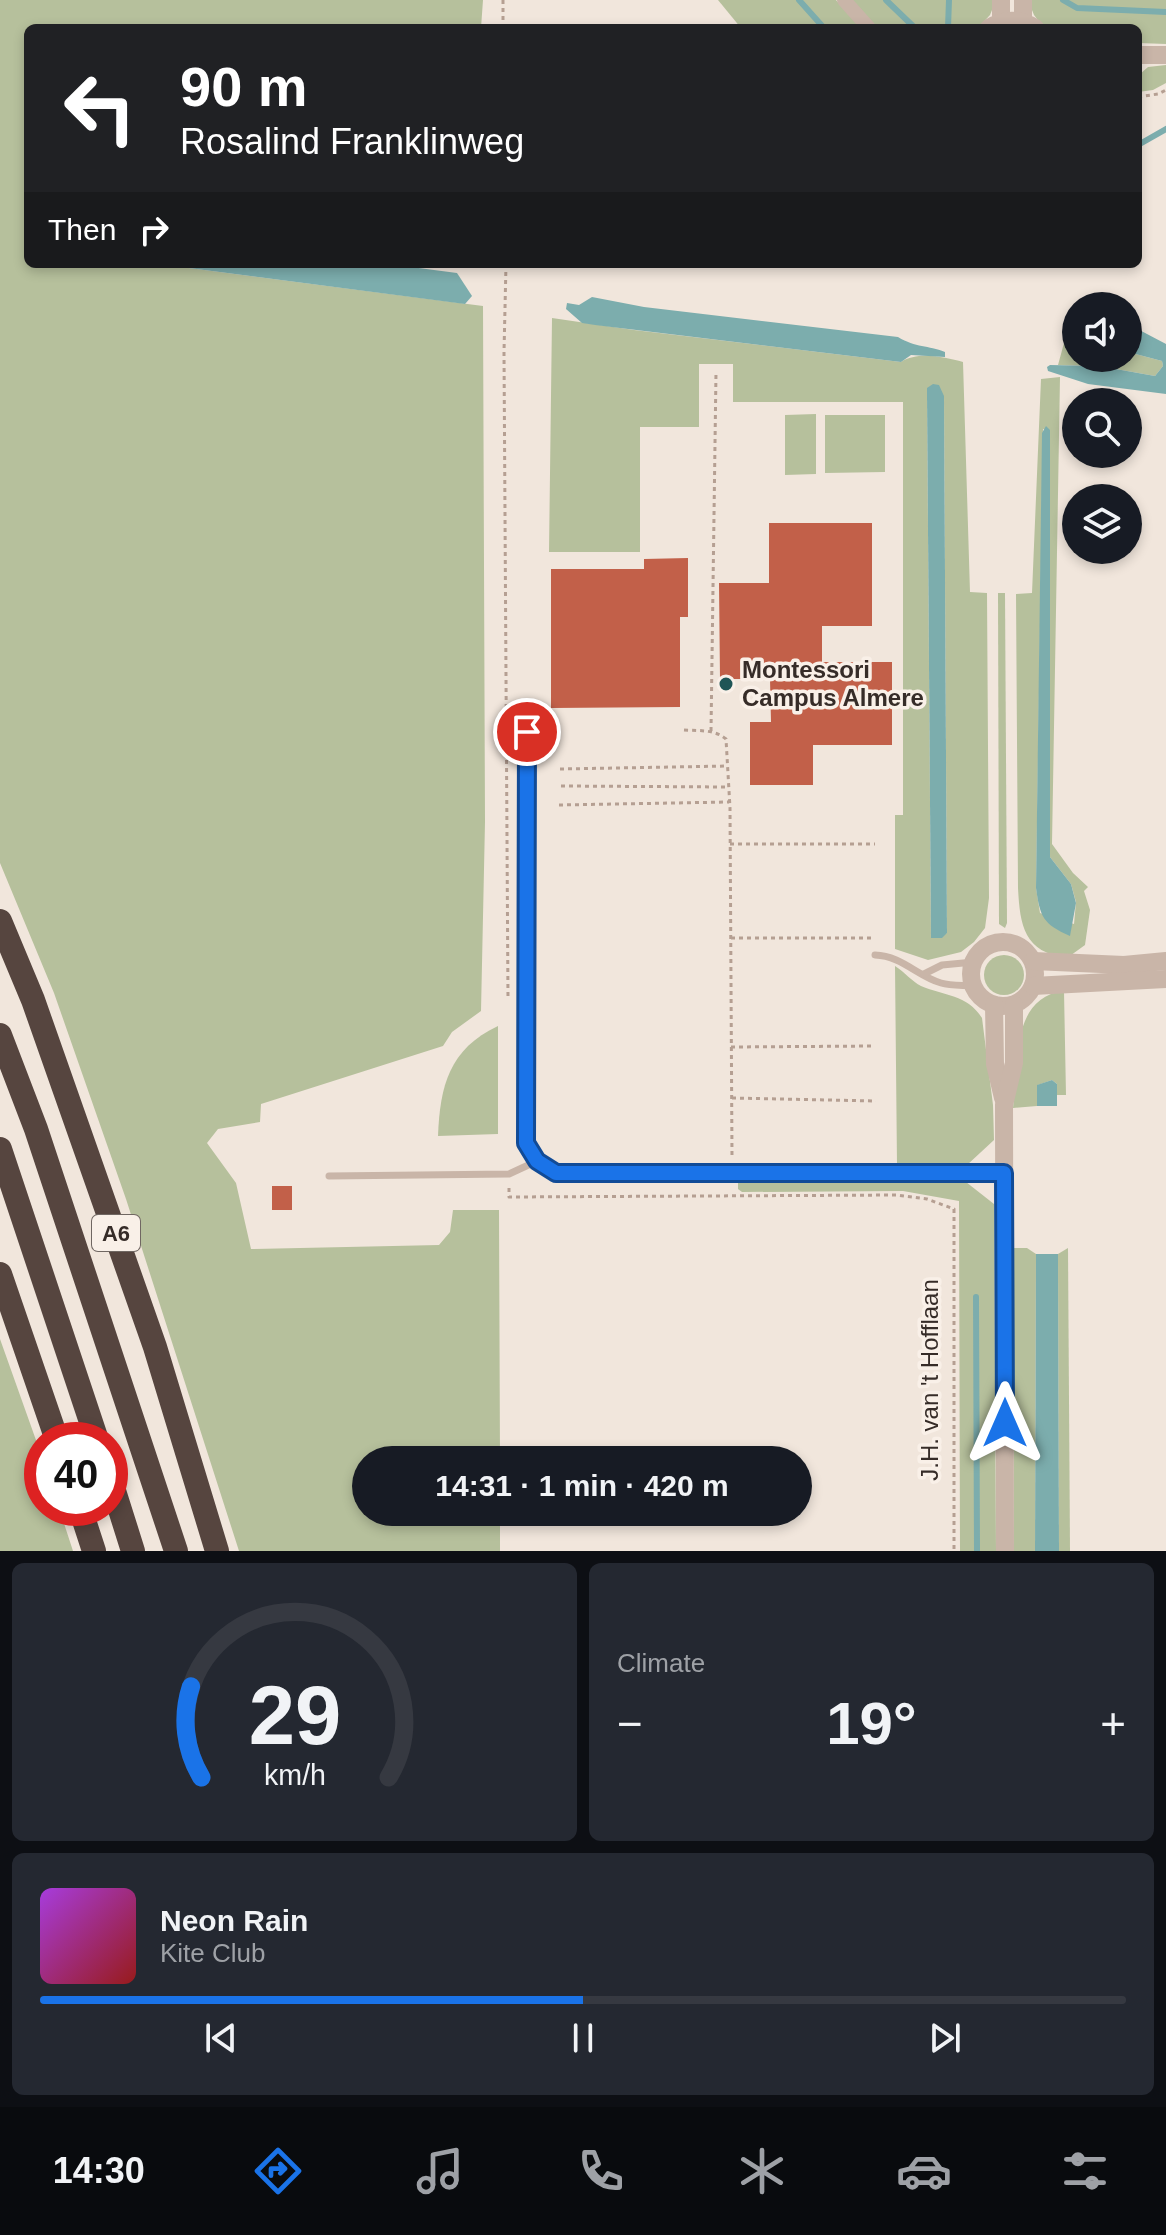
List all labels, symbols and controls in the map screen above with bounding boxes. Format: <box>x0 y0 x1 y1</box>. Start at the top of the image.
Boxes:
text: 90 m <box>180 55 308 118</box>
icon: left <box>48 56 152 160</box>
text: Rosalind Franklinweg <box>180 121 524 162</box>
icon: right <box>132 208 176 252</box>
text: Then <box>48 213 116 246</box>
map controls <box>1062 292 1142 564</box>
button: sound <box>1062 292 1142 372</box>
button: search <box>1062 388 1142 468</box>
button: layers <box>1062 484 1142 564</box>
place label: Montessori Campus Almere <box>742 656 924 711</box>
marker: Montessori Campus Almere <box>717 675 735 693</box>
pin <box>493 698 561 766</box>
icon: arrive <box>505 710 549 754</box>
road number: A6 <box>92 1215 140 1251</box>
street label: J.H. van 't Hofflaan <box>916 1279 943 1481</box>
position arrow <box>963 1381 1047 1465</box>
speed limit sign: 40 <box>24 1422 128 1526</box>
text: 14:31 · 1 min · 420 m <box>435 1469 729 1502</box>
text: Climate <box>617 1648 705 1678</box>
text: 29 <box>248 1669 341 1762</box>
text: 19° <box>826 1690 917 1757</box>
text: − <box>617 1699 643 1748</box>
text: + <box>1100 1699 1126 1748</box>
text: km/h <box>264 1759 325 1791</box>
text: Neon Rain <box>160 1904 308 1937</box>
text: Kite Club <box>160 1938 266 1968</box>
icon: previous <box>199 2016 243 2060</box>
icon: pause <box>561 2016 605 2060</box>
icon: next <box>923 2016 967 2060</box>
icon: directions <box>250 2143 306 2199</box>
icon: music <box>412 2143 468 2199</box>
icon: phone <box>573 2143 629 2199</box>
icon: climate <box>734 2143 790 2199</box>
icon: car <box>896 2143 952 2199</box>
icon: filters <box>1057 2143 1113 2199</box>
text: 14:30 <box>53 2150 145 2191</box>

